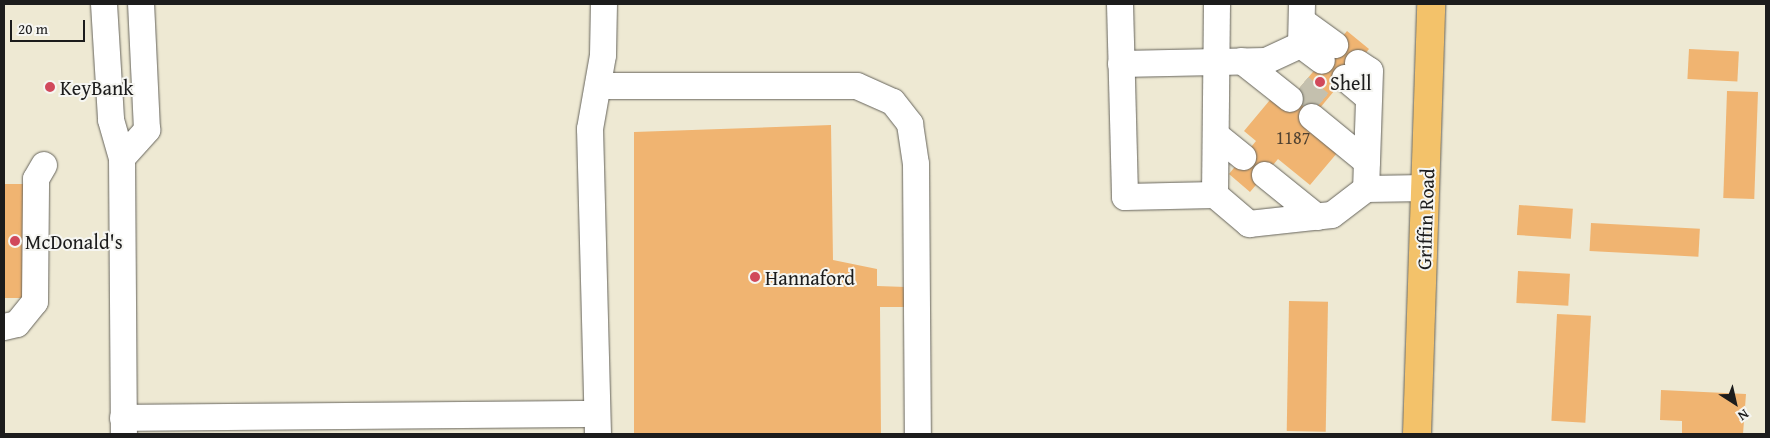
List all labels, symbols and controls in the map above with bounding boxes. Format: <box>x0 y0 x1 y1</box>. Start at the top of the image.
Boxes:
scale bar <box>12 10 88 42</box>
text: 20 m <box>18 18 48 39</box>
place label: Shell <box>1330 70 1372 94</box>
place label: KeyBank <box>60 75 133 99</box>
marker: Shell <box>1314 76 1326 88</box>
marker: KeyBank <box>44 81 56 93</box>
house number: 1187 <box>1276 127 1310 149</box>
street label: Griffin Road <box>1411 168 1439 270</box>
place label: McDonald's <box>25 229 123 253</box>
marker: McDonald's <box>9 235 21 247</box>
place label: Hannaford <box>765 265 855 289</box>
marker: Hannaford <box>749 271 761 283</box>
north arrow <box>1710 378 1760 428</box>
text: N <box>1734 404 1753 426</box>

